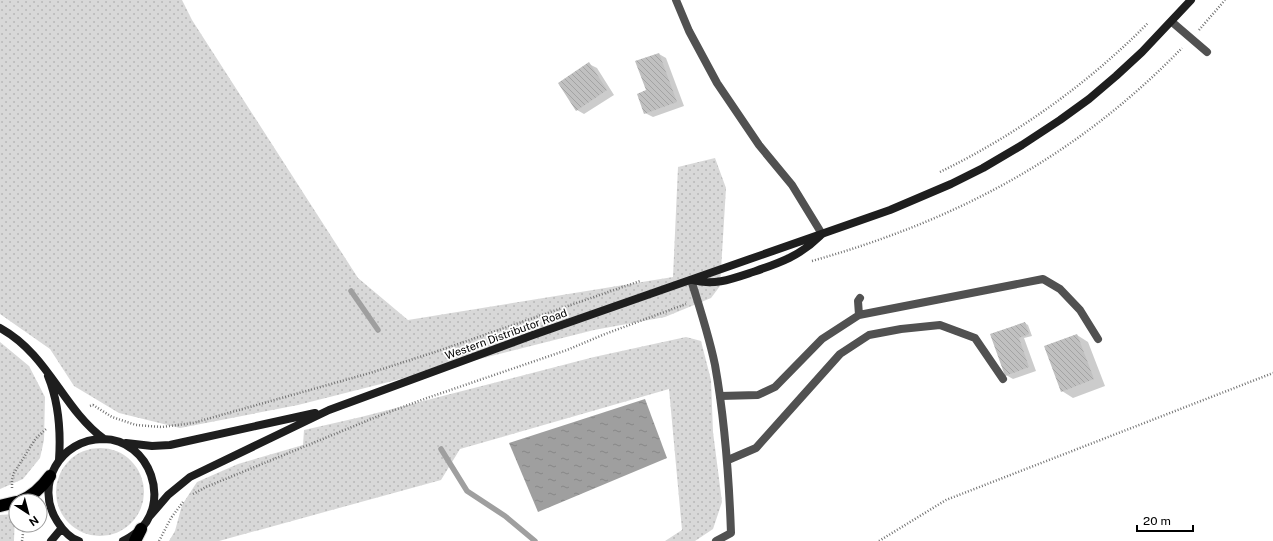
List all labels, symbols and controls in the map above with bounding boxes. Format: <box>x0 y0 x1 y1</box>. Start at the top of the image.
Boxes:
street label: Western Distributor Road <box>443 306 569 362</box>
north arrow <box>8 493 48 533</box>
scale bar <box>1137 507 1193 533</box>
text: N <box>27 514 41 528</box>
text: 20 m <box>1143 514 1171 528</box>

